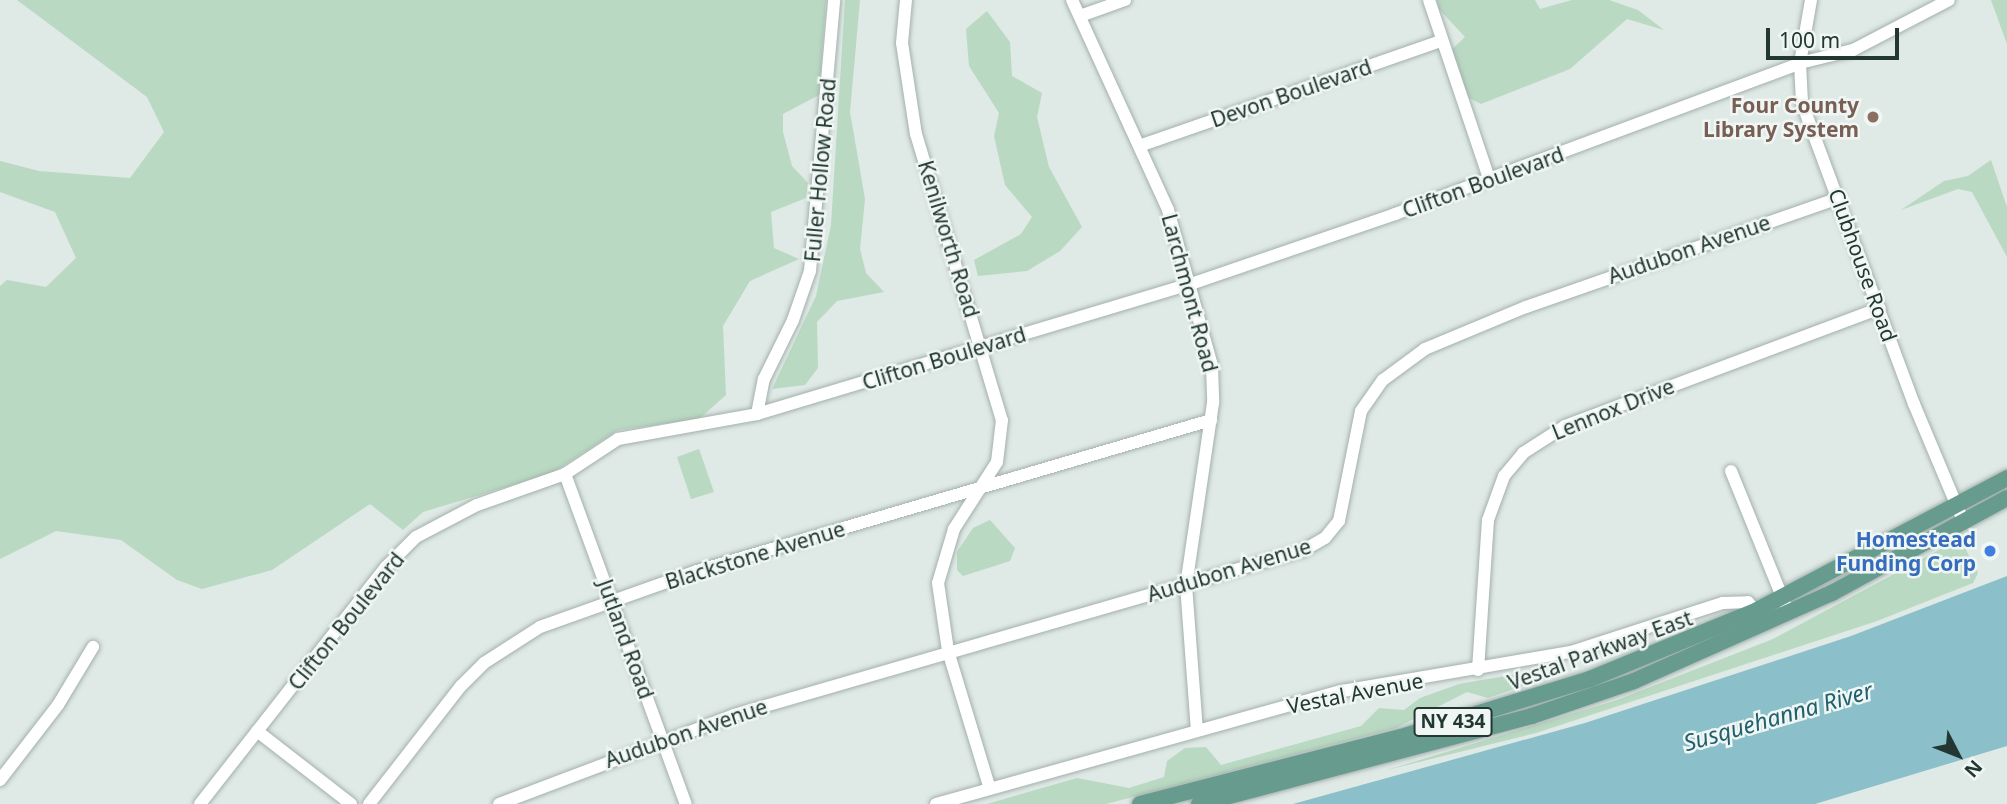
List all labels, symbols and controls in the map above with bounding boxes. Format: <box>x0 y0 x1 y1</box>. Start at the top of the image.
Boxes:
scale bar <box>1769 14 1902 58</box>
text: 100 m <box>1779 26 1840 54</box>
street label: Devon Boulevard <box>1207 54 1375 132</box>
street label: Fuller Hollow Road <box>799 77 841 263</box>
place label: Four County Library System <box>1703 92 1859 142</box>
marker: Four County Library System <box>1865 109 1881 125</box>
street label: Clifton Boulevard <box>1399 141 1567 223</box>
street label: Kenilworth Road <box>913 157 985 321</box>
street label: Clubhouse Road <box>1824 185 1902 345</box>
street label: Audubon Avenue <box>1604 209 1774 289</box>
street label: Larchmont Road <box>1157 211 1223 375</box>
street label: Clifton Boulevard <box>859 321 1029 395</box>
street label: Lennox Drive <box>1548 373 1678 445</box>
street label: Blackstone Avenue <box>662 516 848 594</box>
place label: Homestead Funding Corp <box>1836 526 1976 576</box>
street label: Audubon Avenue <box>1144 533 1314 607</box>
marker: Homestead Funding Corp <box>1982 543 1998 559</box>
street label: Clifton Boulevard <box>283 547 409 695</box>
street label: Jutland Road <box>593 576 659 702</box>
street label: Vestal Parkway East <box>1504 605 1696 695</box>
street label: Vestal Avenue <box>1285 667 1425 719</box>
water label: Susquehanna River <box>1680 676 1876 756</box>
street label: Audubon Avenue <box>601 693 771 773</box>
road number: NY 434 <box>1413 706 1493 737</box>
north arrow <box>1923 720 1993 790</box>
text: N <box>1959 755 1988 783</box>

